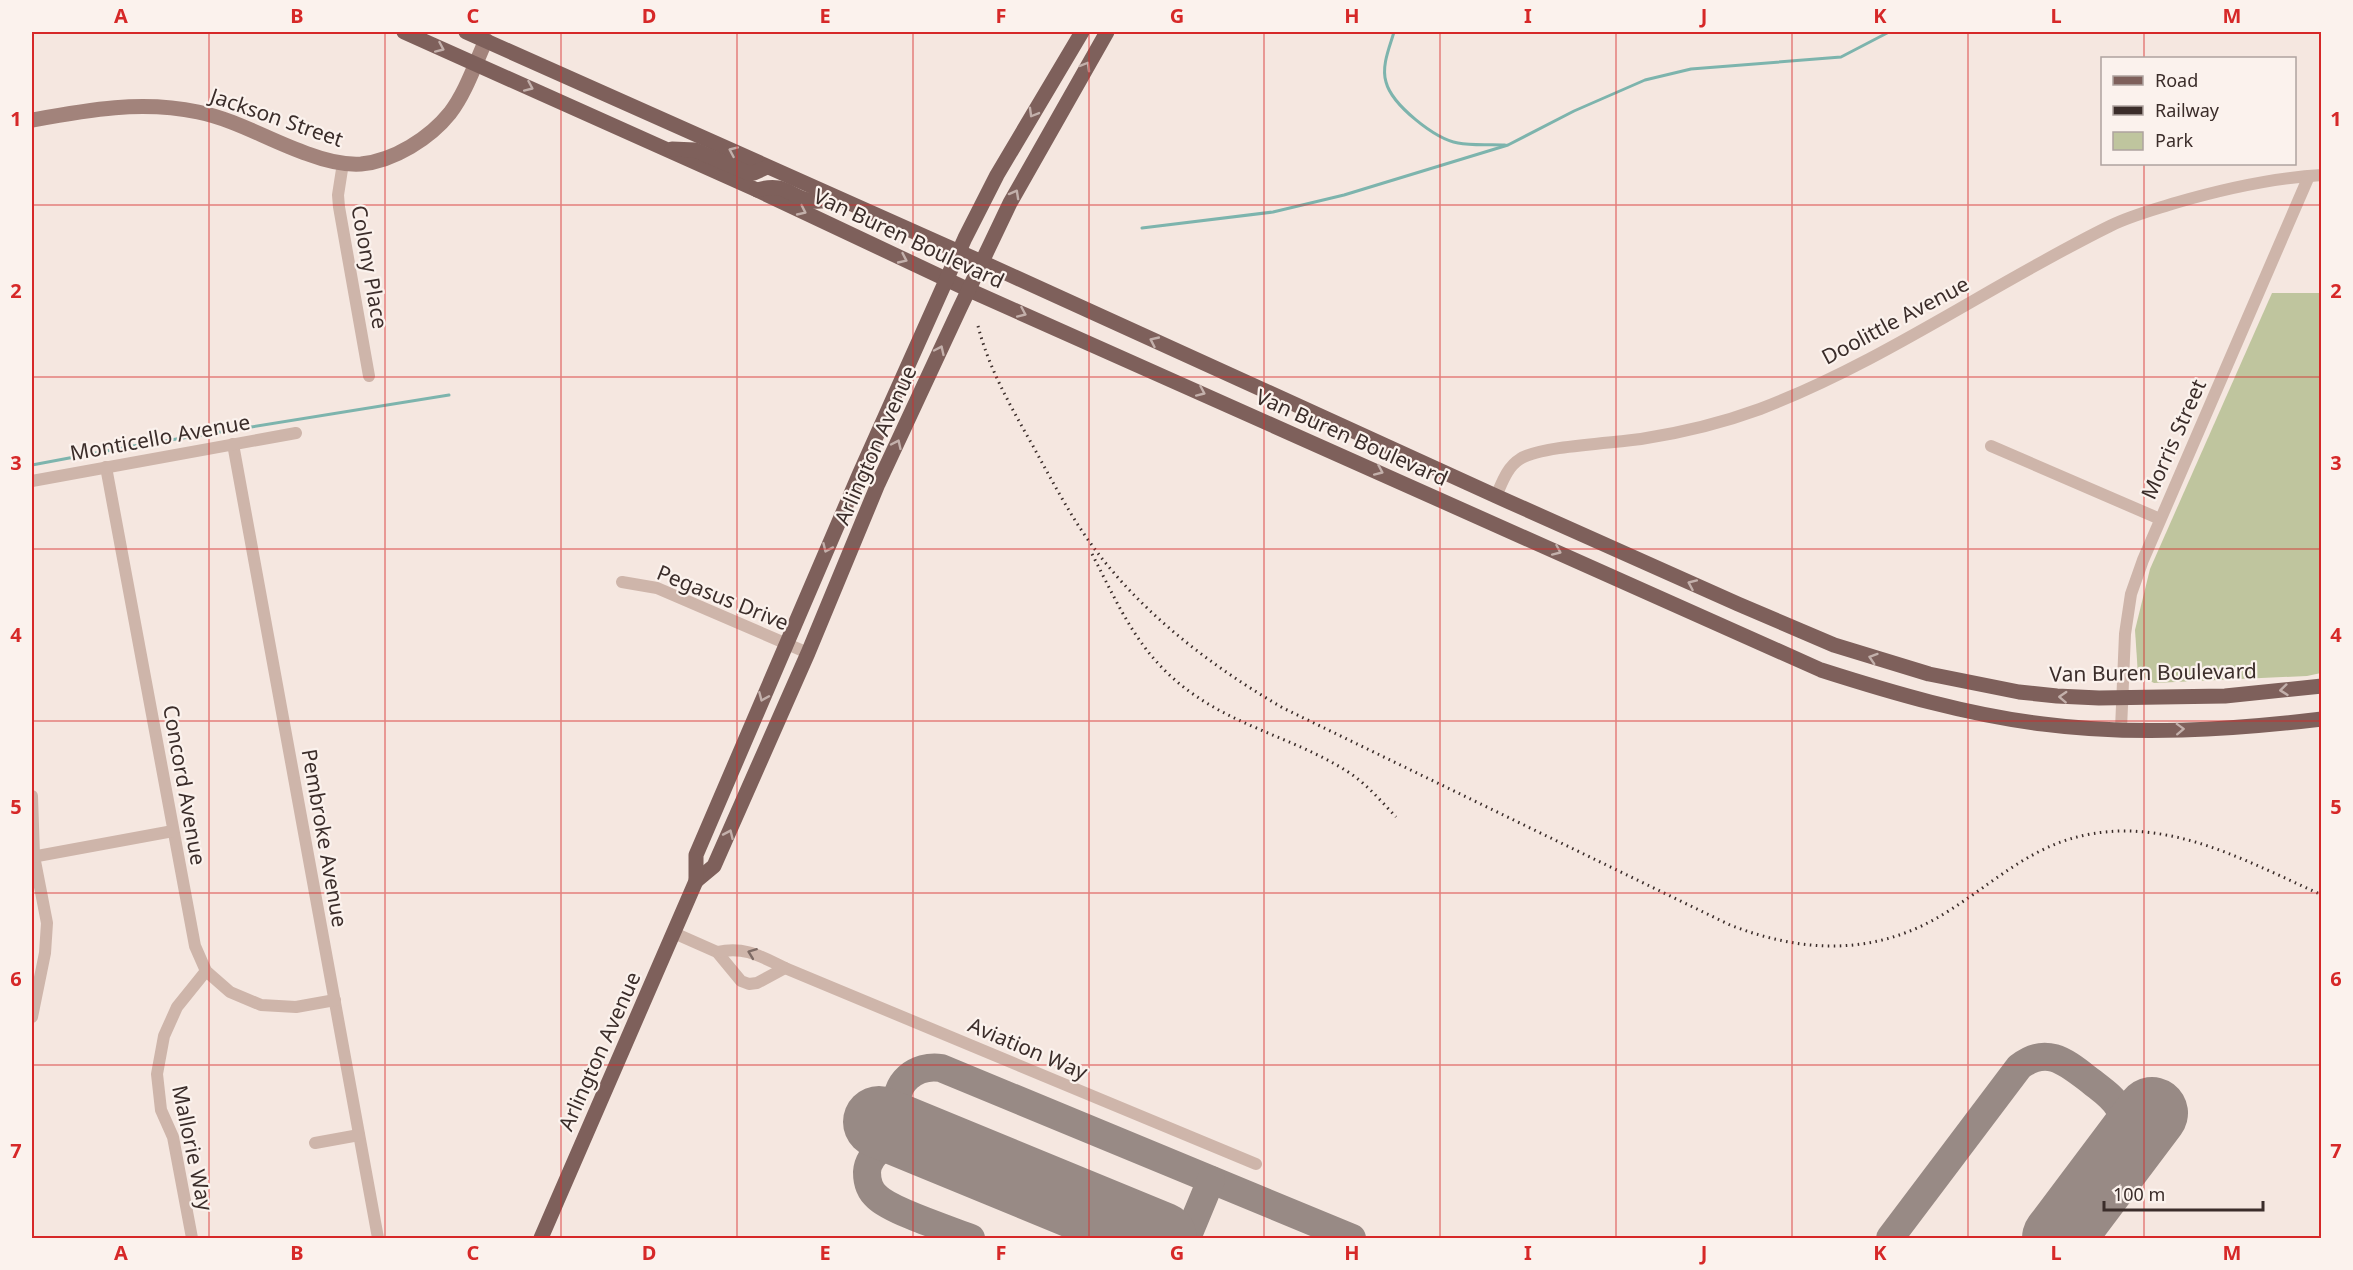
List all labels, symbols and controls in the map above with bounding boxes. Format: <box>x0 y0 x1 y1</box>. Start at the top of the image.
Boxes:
text: A <box>114 2 128 29</box>
text: B <box>290 2 304 29</box>
text: C <box>467 2 480 29</box>
text: D <box>642 2 656 29</box>
text: E <box>819 2 831 29</box>
text: F <box>996 2 1006 29</box>
text: G <box>1170 2 1184 29</box>
text: H <box>1344 2 1360 29</box>
text: I <box>1524 2 1532 29</box>
text: J <box>1699 2 1707 29</box>
text: K <box>1873 2 1887 29</box>
text: L <box>2050 2 2062 29</box>
text: M <box>2223 2 2241 29</box>
one-way arrow <box>433 40 444 52</box>
legend <box>2101 57 2296 165</box>
one-way arrow <box>1079 62 1091 72</box>
text: Road <box>2155 68 2198 92</box>
one-way arrow <box>522 80 533 92</box>
street label: Jackson Street <box>205 81 347 153</box>
text: Railway <box>2155 98 2220 122</box>
text: 1 <box>10 105 22 132</box>
text: 1 <box>2330 105 2342 132</box>
one-way arrow <box>1029 107 1041 117</box>
text: Park <box>2155 128 2193 152</box>
one-way arrow <box>728 147 739 159</box>
street label: Van Buren Boulevard <box>809 181 1009 295</box>
one-way arrow <box>1008 190 1019 200</box>
street label: Colony Place <box>345 203 395 331</box>
one-way arrow <box>795 204 806 216</box>
one-way arrow <box>897 251 908 263</box>
street label: Doolittle Avenue <box>1816 269 1974 371</box>
text: 2 <box>10 277 22 304</box>
text: 2 <box>2330 277 2342 304</box>
one-way arrow <box>1016 306 1027 318</box>
one-way arrow <box>1150 336 1161 348</box>
one-way arrow <box>933 346 945 357</box>
street label: Arlington Avenue <box>827 361 923 529</box>
street label: Morris Street <box>2134 374 2212 503</box>
street label: Van Buren Boulevard <box>1252 382 1452 492</box>
one-way arrow <box>1194 385 1205 397</box>
street label: Monticello Avenue <box>68 407 252 467</box>
one-way arrow <box>890 439 902 450</box>
text: 3 <box>10 449 22 476</box>
text: 3 <box>2330 449 2342 476</box>
one-way arrow <box>1372 464 1383 476</box>
one-way arrow <box>822 542 834 553</box>
one-way arrow <box>1550 544 1561 556</box>
street label: Pegasus Drive <box>653 558 793 636</box>
one-way arrow <box>1688 579 1699 591</box>
text: 4 <box>10 621 22 648</box>
text: 4 <box>2330 621 2342 648</box>
one-way arrow <box>1868 652 1879 665</box>
street label: Van Buren Boulevard <box>2049 656 2257 688</box>
one-way arrow <box>2280 683 2289 696</box>
one-way arrow <box>2059 690 2068 703</box>
one-way arrow <box>758 691 770 702</box>
street label: Concord Avenue <box>157 703 213 867</box>
one-way arrow <box>2175 723 2184 735</box>
street label: Pembroke Avenue <box>296 747 354 929</box>
text: 5 <box>10 793 22 820</box>
text: 5 <box>2330 793 2342 820</box>
one-way arrow <box>721 829 733 840</box>
one-way arrow <box>747 948 758 960</box>
text: 6 <box>10 965 22 992</box>
text: 6 <box>2330 965 2342 992</box>
street label: Arlington Avenue <box>551 967 647 1135</box>
street label: Aviation Way <box>964 1010 1092 1086</box>
street label: Mallorie Way <box>166 1083 220 1213</box>
text: 7 <box>10 1137 22 1164</box>
text: 7 <box>2330 1137 2342 1164</box>
scale bar <box>2104 1174 2263 1212</box>
text: 100 m <box>2113 1182 2165 1206</box>
text: A <box>114 1239 128 1266</box>
text: B <box>290 1239 304 1266</box>
text: C <box>467 1239 480 1266</box>
text: D <box>642 1239 656 1266</box>
text: E <box>819 1239 831 1266</box>
text: F <box>996 1239 1006 1266</box>
text: G <box>1170 1239 1184 1266</box>
text: H <box>1344 1239 1360 1266</box>
text: I <box>1524 1239 1532 1266</box>
text: J <box>1699 1239 1707 1266</box>
text: K <box>1873 1239 1887 1266</box>
text: L <box>2050 1239 2062 1266</box>
text: M <box>2223 1239 2241 1266</box>

